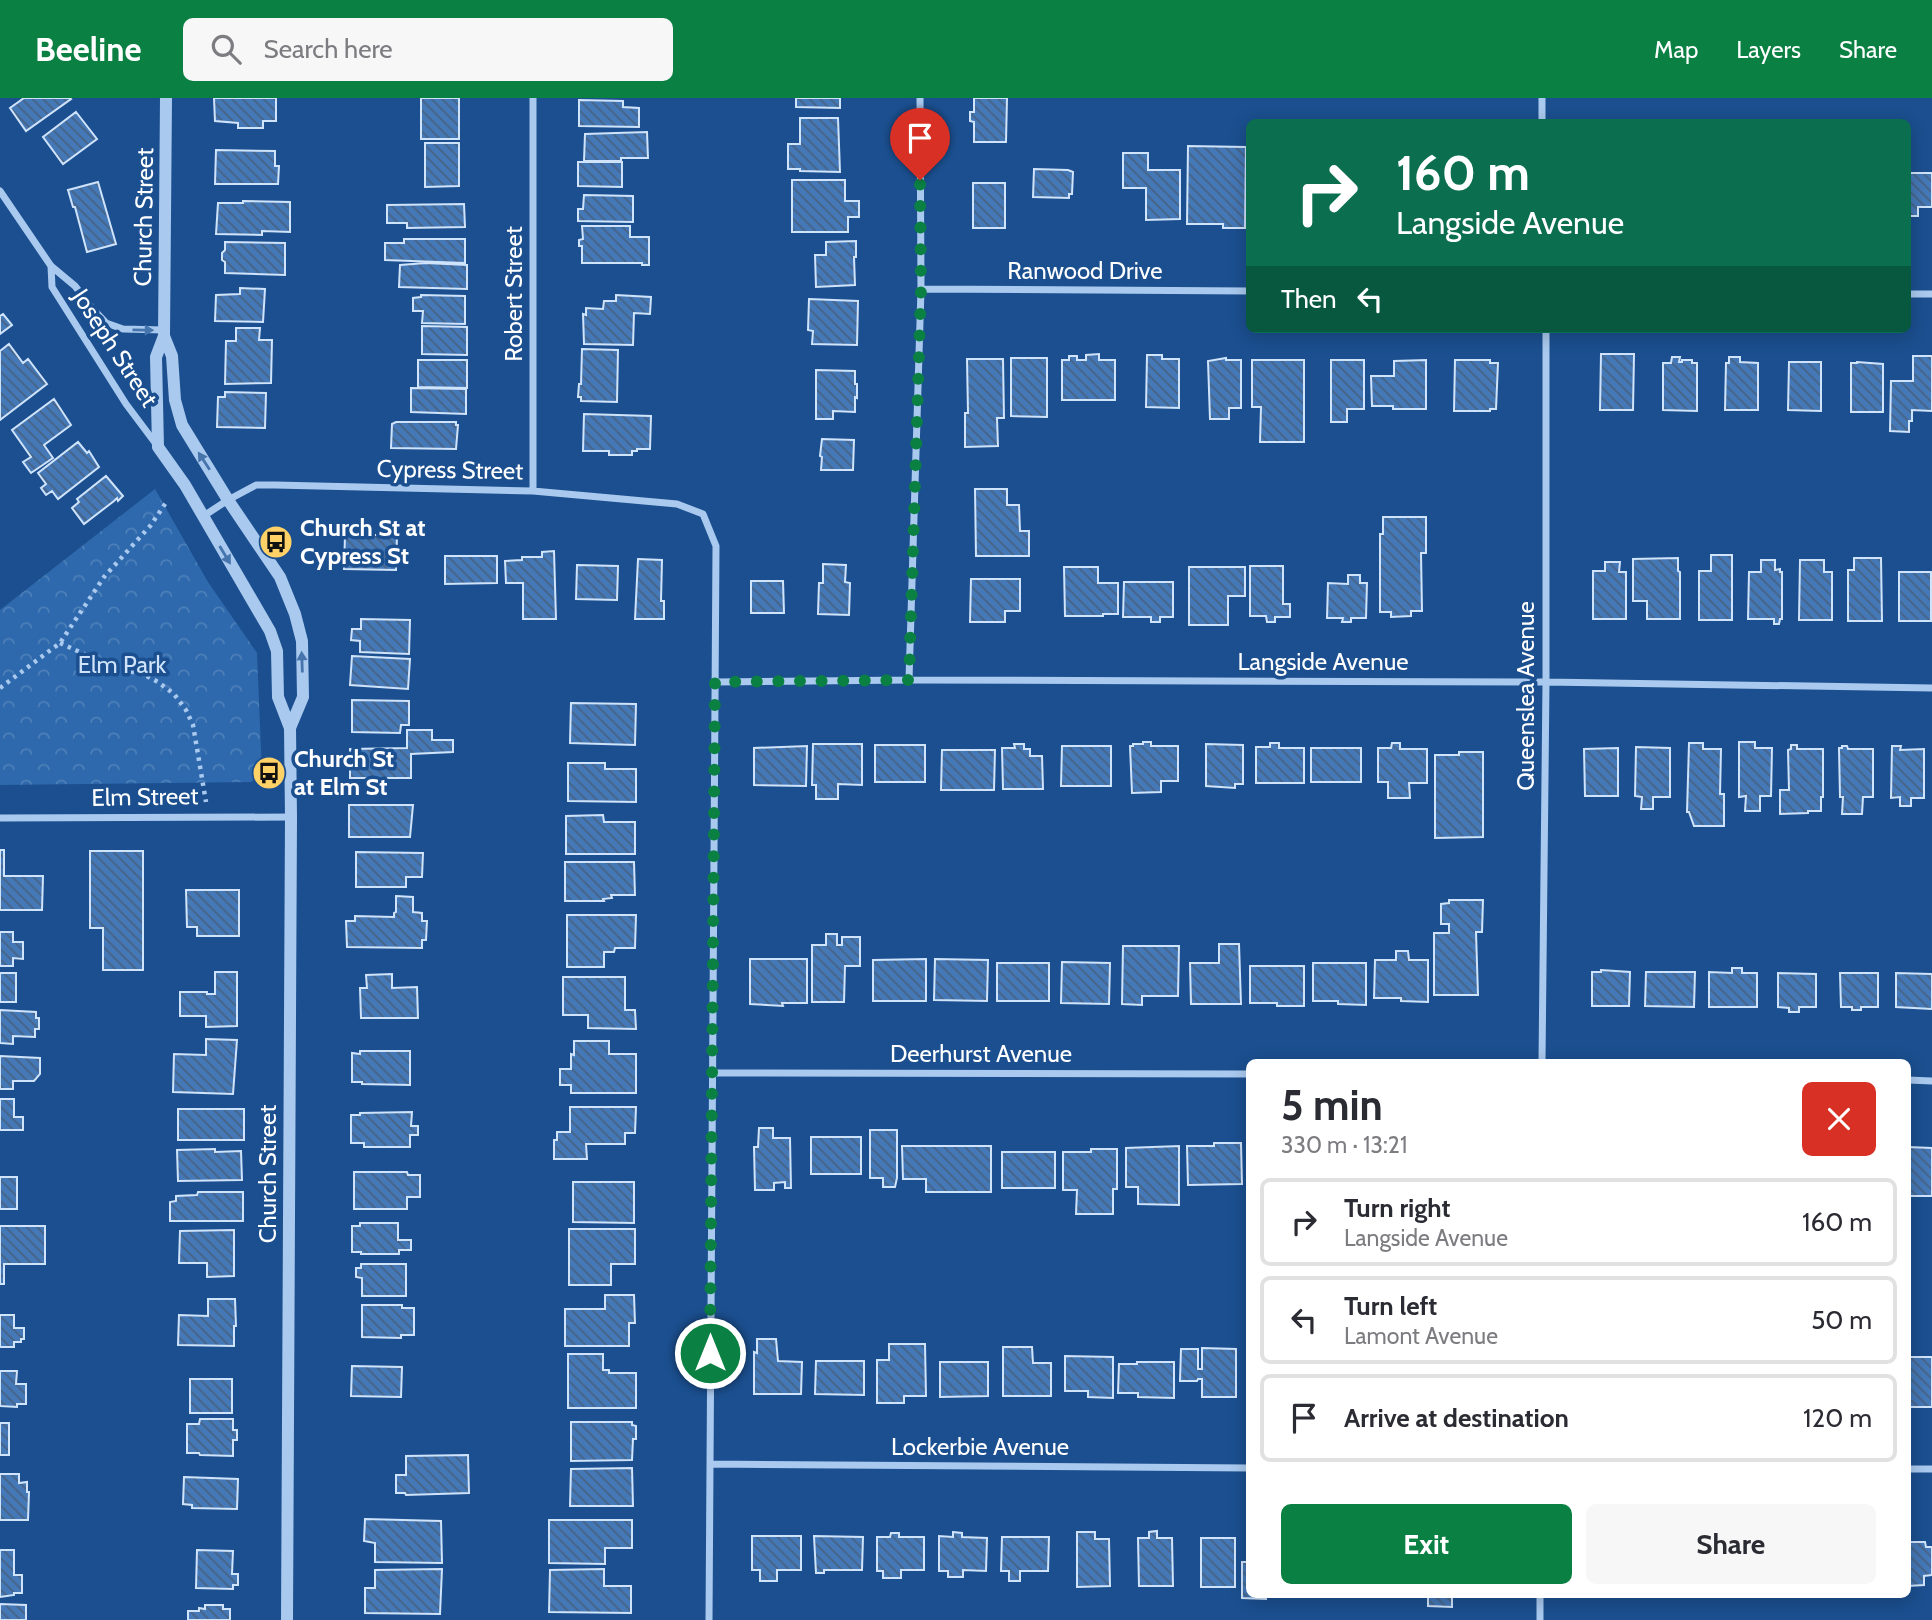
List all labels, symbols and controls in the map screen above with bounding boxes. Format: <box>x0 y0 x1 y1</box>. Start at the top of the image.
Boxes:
search box <box>183 18 673 81</box>
text: Beeline <box>35 29 141 69</box>
icon: search <box>207 30 245 68</box>
text: Search here <box>263 33 393 65</box>
text: Map <box>1654 35 1698 64</box>
text: Layers <box>1736 35 1801 64</box>
text: Share <box>1839 35 1897 64</box>
pin <box>890 108 950 180</box>
icon: arrive <box>901 119 939 157</box>
text: 160 m <box>1396 143 1530 202</box>
street label: Church Street <box>128 147 159 287</box>
icon: right <box>1281 147 1372 238</box>
text: Langside Avenue <box>1396 203 1624 242</box>
street label: Robert Street <box>499 226 528 362</box>
street label: Ranwood Drive <box>1007 256 1163 285</box>
icon: left <box>1351 280 1389 318</box>
street label: Joseph Street <box>66 283 164 412</box>
text: Then <box>1281 283 1337 315</box>
one-way arrow <box>132 324 154 335</box>
one-way arrow <box>198 451 211 471</box>
street label: Cypress Street <box>376 454 524 485</box>
place label: Church St at Cypress St <box>300 513 426 570</box>
bus stop icon: Church St at Cypress St <box>257 523 295 561</box>
one-way arrow <box>219 546 231 565</box>
street label: Queenslea Avenue <box>1511 601 1540 791</box>
street label: Langside Avenue <box>1237 647 1409 676</box>
park label: Elm Park <box>78 650 167 679</box>
one-way arrow <box>297 651 308 673</box>
place label: Church St at Elm St <box>294 744 394 801</box>
bus stop icon: Church St at Elm St <box>250 754 288 792</box>
street label: Elm Street <box>91 781 199 812</box>
street label: Deerhurst Avenue <box>890 1039 1072 1068</box>
text: 5 min <box>1281 1079 1383 1131</box>
button: close <box>1802 1082 1876 1156</box>
street label: Church Street <box>253 1105 282 1243</box>
text: 330 m · 13:21 <box>1281 1131 1407 1159</box>
text: Turn right <box>1344 1192 1450 1224</box>
icon: right <box>1285 1203 1323 1241</box>
text: 160 m <box>1802 1206 1872 1238</box>
text: Langside Avenue <box>1344 1224 1508 1252</box>
text: Turn left <box>1344 1290 1437 1322</box>
icon: left <box>1285 1301 1323 1339</box>
text: 50 m <box>1811 1304 1872 1336</box>
position arrow <box>673 1316 747 1390</box>
text: Lamont Avenue <box>1344 1322 1498 1350</box>
icon: arrive <box>1285 1399 1323 1437</box>
text: Arrive at destination <box>1344 1402 1569 1434</box>
text: 120 m <box>1803 1402 1872 1434</box>
street label: Lockerbie Avenue <box>891 1432 1069 1461</box>
button: Exit <box>1281 1504 1572 1584</box>
button: Share <box>1586 1504 1876 1584</box>

